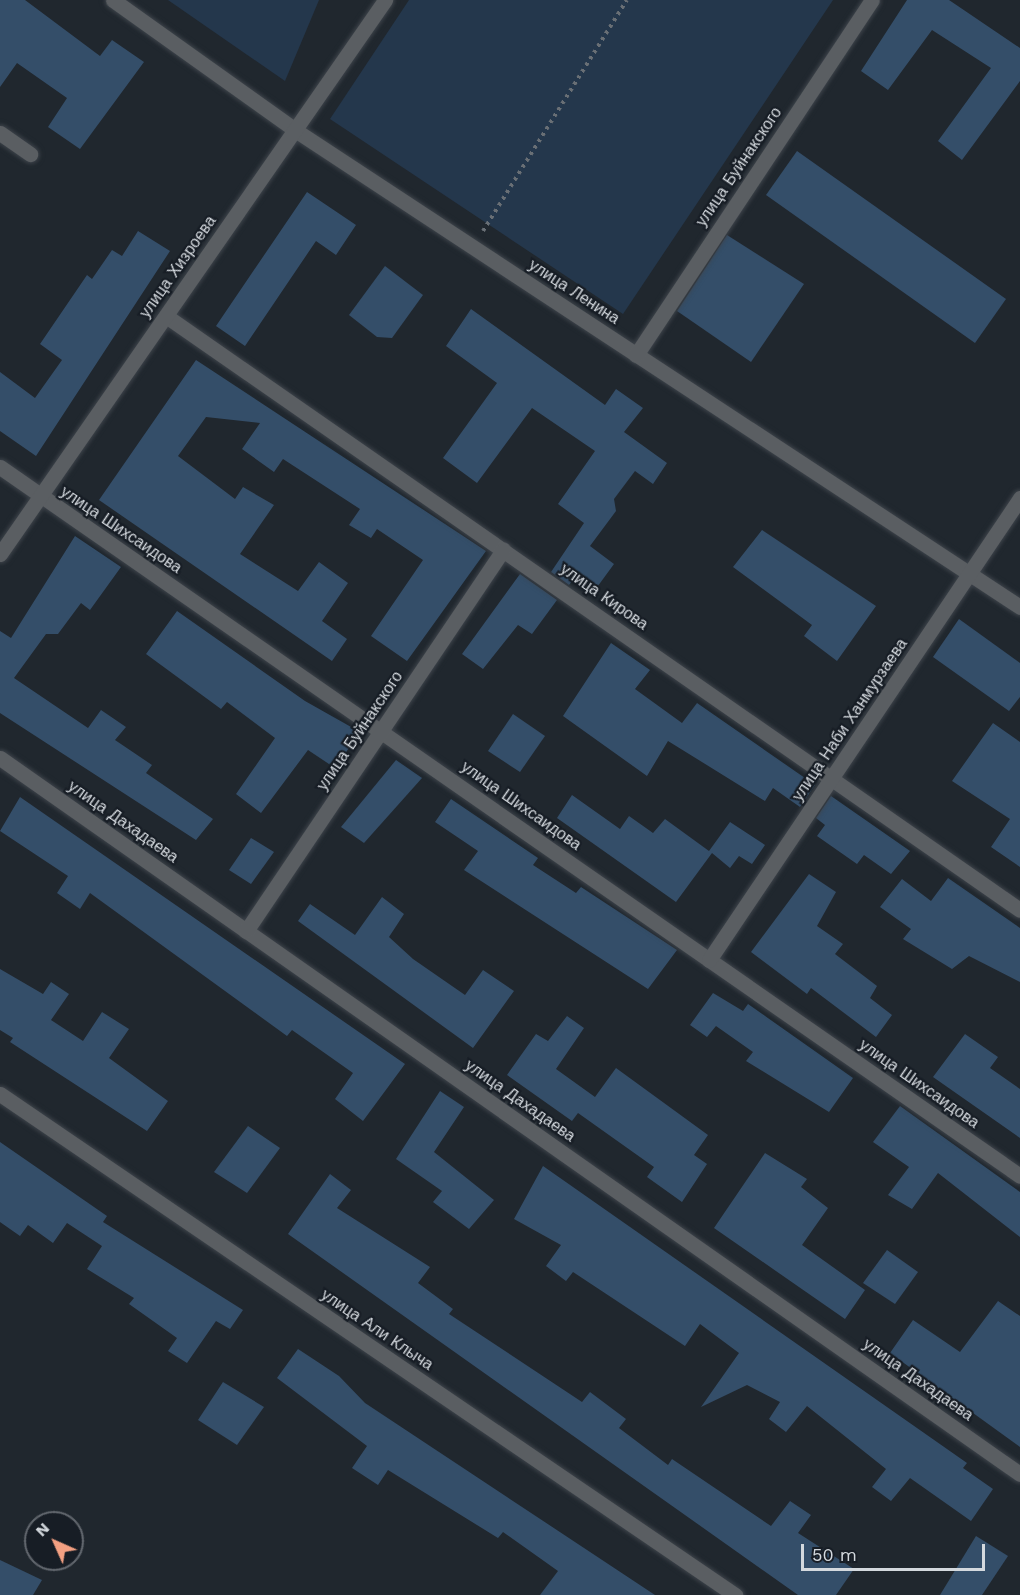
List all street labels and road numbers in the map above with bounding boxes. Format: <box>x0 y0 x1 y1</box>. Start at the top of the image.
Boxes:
street label: улица Буйнакского <box>692 104 786 230</box>
street label: улица Хизроева <box>136 212 220 322</box>
street label: улица Ленина <box>525 256 623 328</box>
street label: улица Шихсаидова <box>57 482 185 578</box>
street label: улица Кирова <box>556 560 652 634</box>
street label: улица Наби Ханмурзаева <box>788 635 912 805</box>
street label: улица Буйнакского <box>313 668 407 794</box>
street label: улица Шихсаидова <box>457 757 585 855</box>
street label: улица Дахадаева <box>64 777 182 867</box>
street label: улица Шихсаидова <box>855 1035 983 1133</box>
street label: улица Дахадаева <box>461 1056 579 1146</box>
street label: улица Али Клыча <box>317 1285 437 1375</box>
street label: улица Дахадаева <box>859 1335 977 1425</box>

